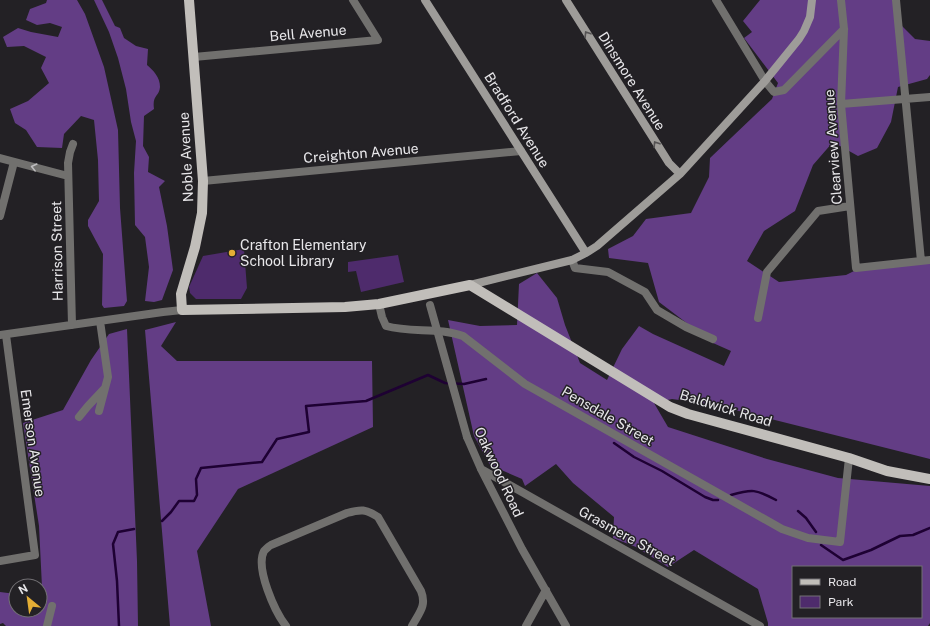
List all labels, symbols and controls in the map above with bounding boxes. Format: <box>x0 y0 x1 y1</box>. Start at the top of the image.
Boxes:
street label: Bell Avenue <box>269 22 347 44</box>
street label: Dinsmore Avenue <box>595 29 669 133</box>
one-way arrow <box>584 31 592 38</box>
street label: Bradford Avenue <box>481 69 553 171</box>
street label: Clearview Avenue <box>821 89 845 205</box>
street label: Noble Avenue <box>176 112 196 202</box>
street label: Creighton Avenue <box>303 140 419 166</box>
one-way arrow <box>654 141 661 148</box>
one-way arrow <box>31 164 37 172</box>
street label: Harrison Street <box>48 201 66 301</box>
place label: Crafton Elementary School Library <box>240 237 367 269</box>
marker: Crafton Elementary School Library <box>227 248 237 258</box>
street label: Pensdale Street <box>559 383 657 449</box>
street label: Baldwick Road <box>678 386 774 430</box>
street label: Emerson Avenue <box>18 388 48 498</box>
street label: Oakwood Road <box>471 424 527 520</box>
street label: Grasmere Street <box>576 503 678 569</box>
legend <box>792 566 922 618</box>
text: Road <box>828 575 856 589</box>
north arrow <box>8 578 48 618</box>
text: N <box>16 582 30 597</box>
text: Park <box>828 595 854 609</box>

